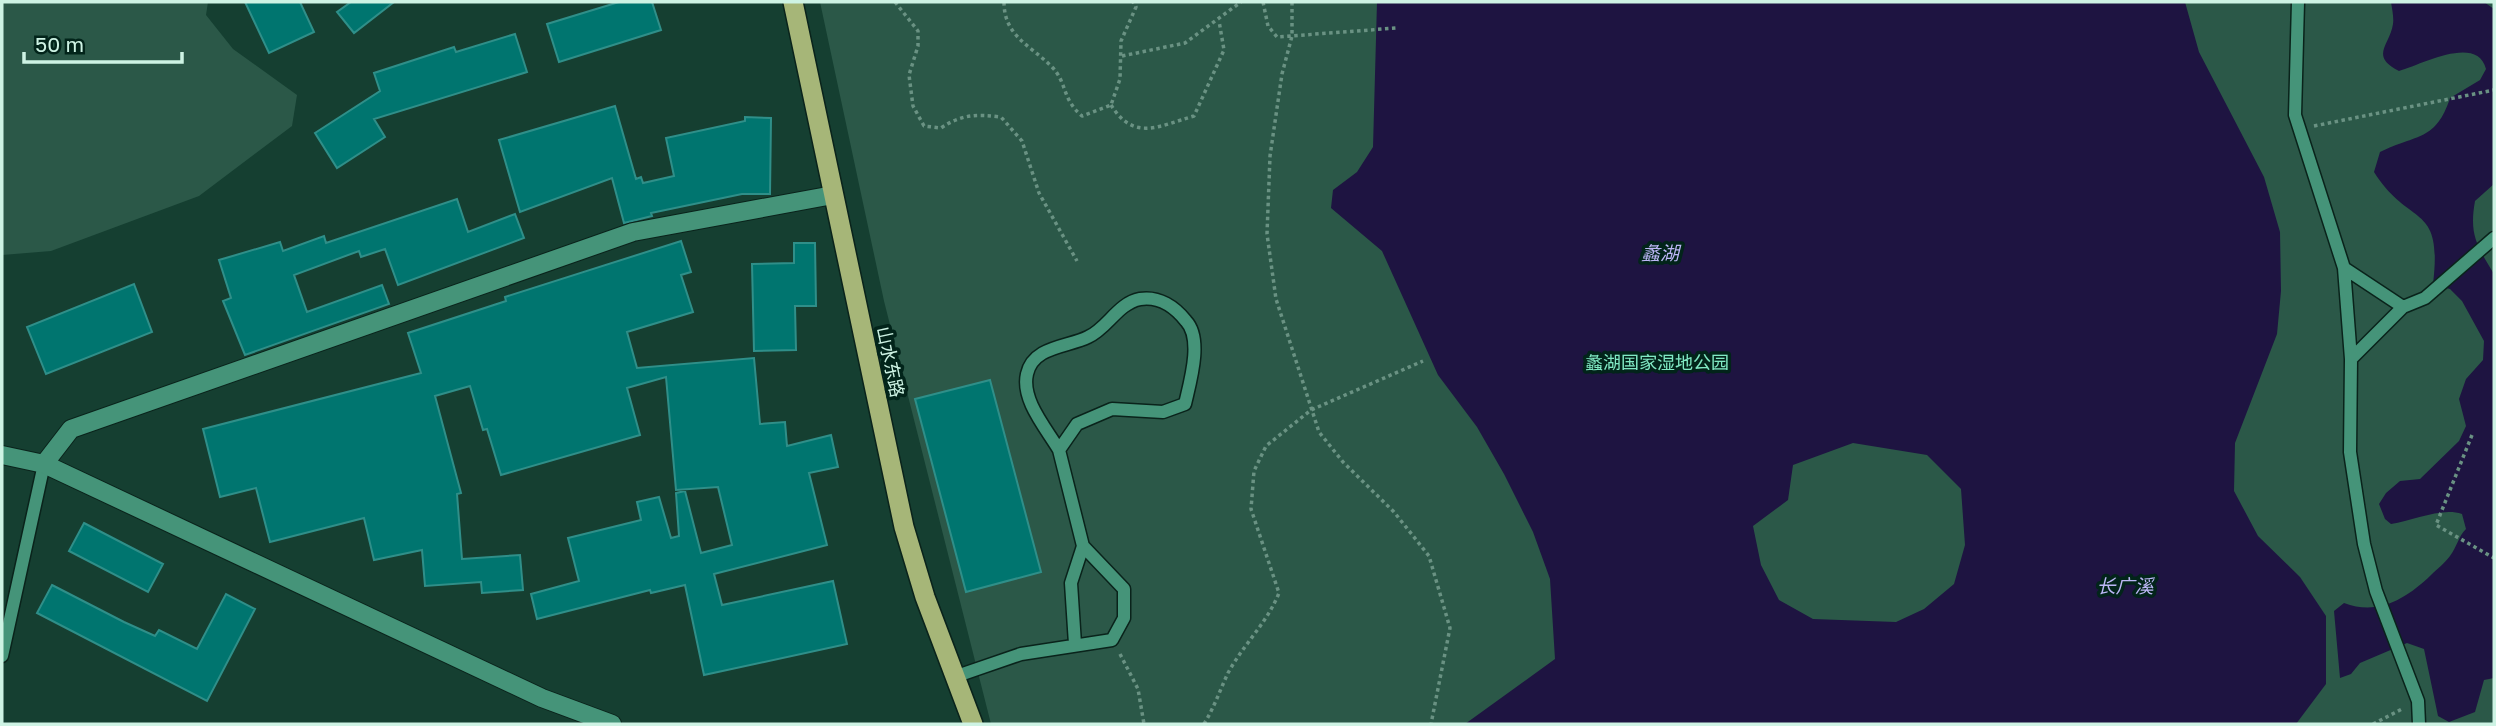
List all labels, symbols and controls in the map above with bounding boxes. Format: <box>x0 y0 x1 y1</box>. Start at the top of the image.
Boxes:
scale bar <box>24 21 182 65</box>
text: 50 m <box>35 31 84 57</box>
water label: 蠡湖 <box>1641 241 1682 264</box>
street label: 山水东路 <box>873 324 909 399</box>
park label: 蠡湖国家湿地公园 <box>1585 351 1729 373</box>
water label: 长广溪 <box>2096 574 2155 597</box>

